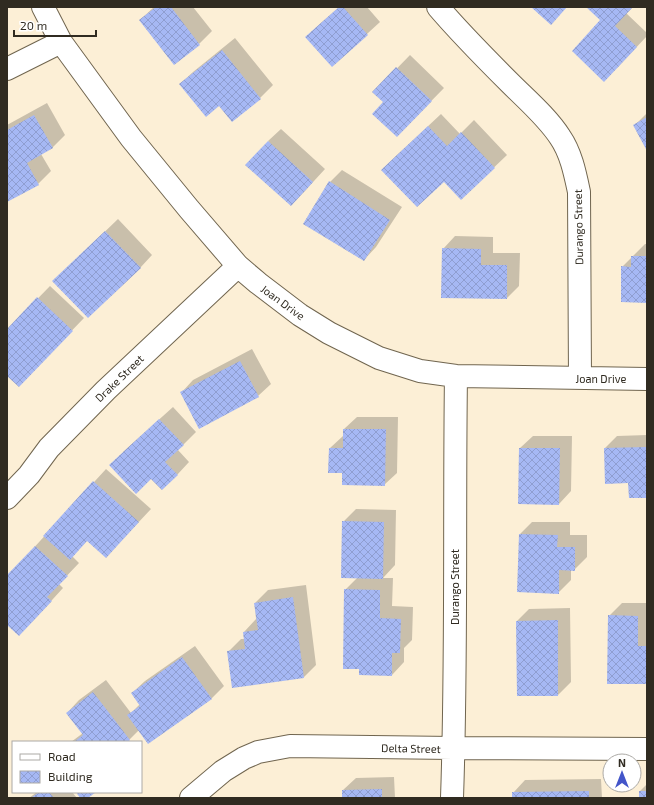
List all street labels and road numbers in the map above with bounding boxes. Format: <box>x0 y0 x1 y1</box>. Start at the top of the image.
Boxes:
street label: Durango Street <box>571 189 585 265</box>
street label: Joan Drive <box>259 282 308 322</box>
street label: Drake Street <box>92 352 146 404</box>
street label: Joan Drive <box>576 372 627 385</box>
street label: Durango Street <box>448 549 461 625</box>
street label: Delta Street <box>381 741 441 755</box>

